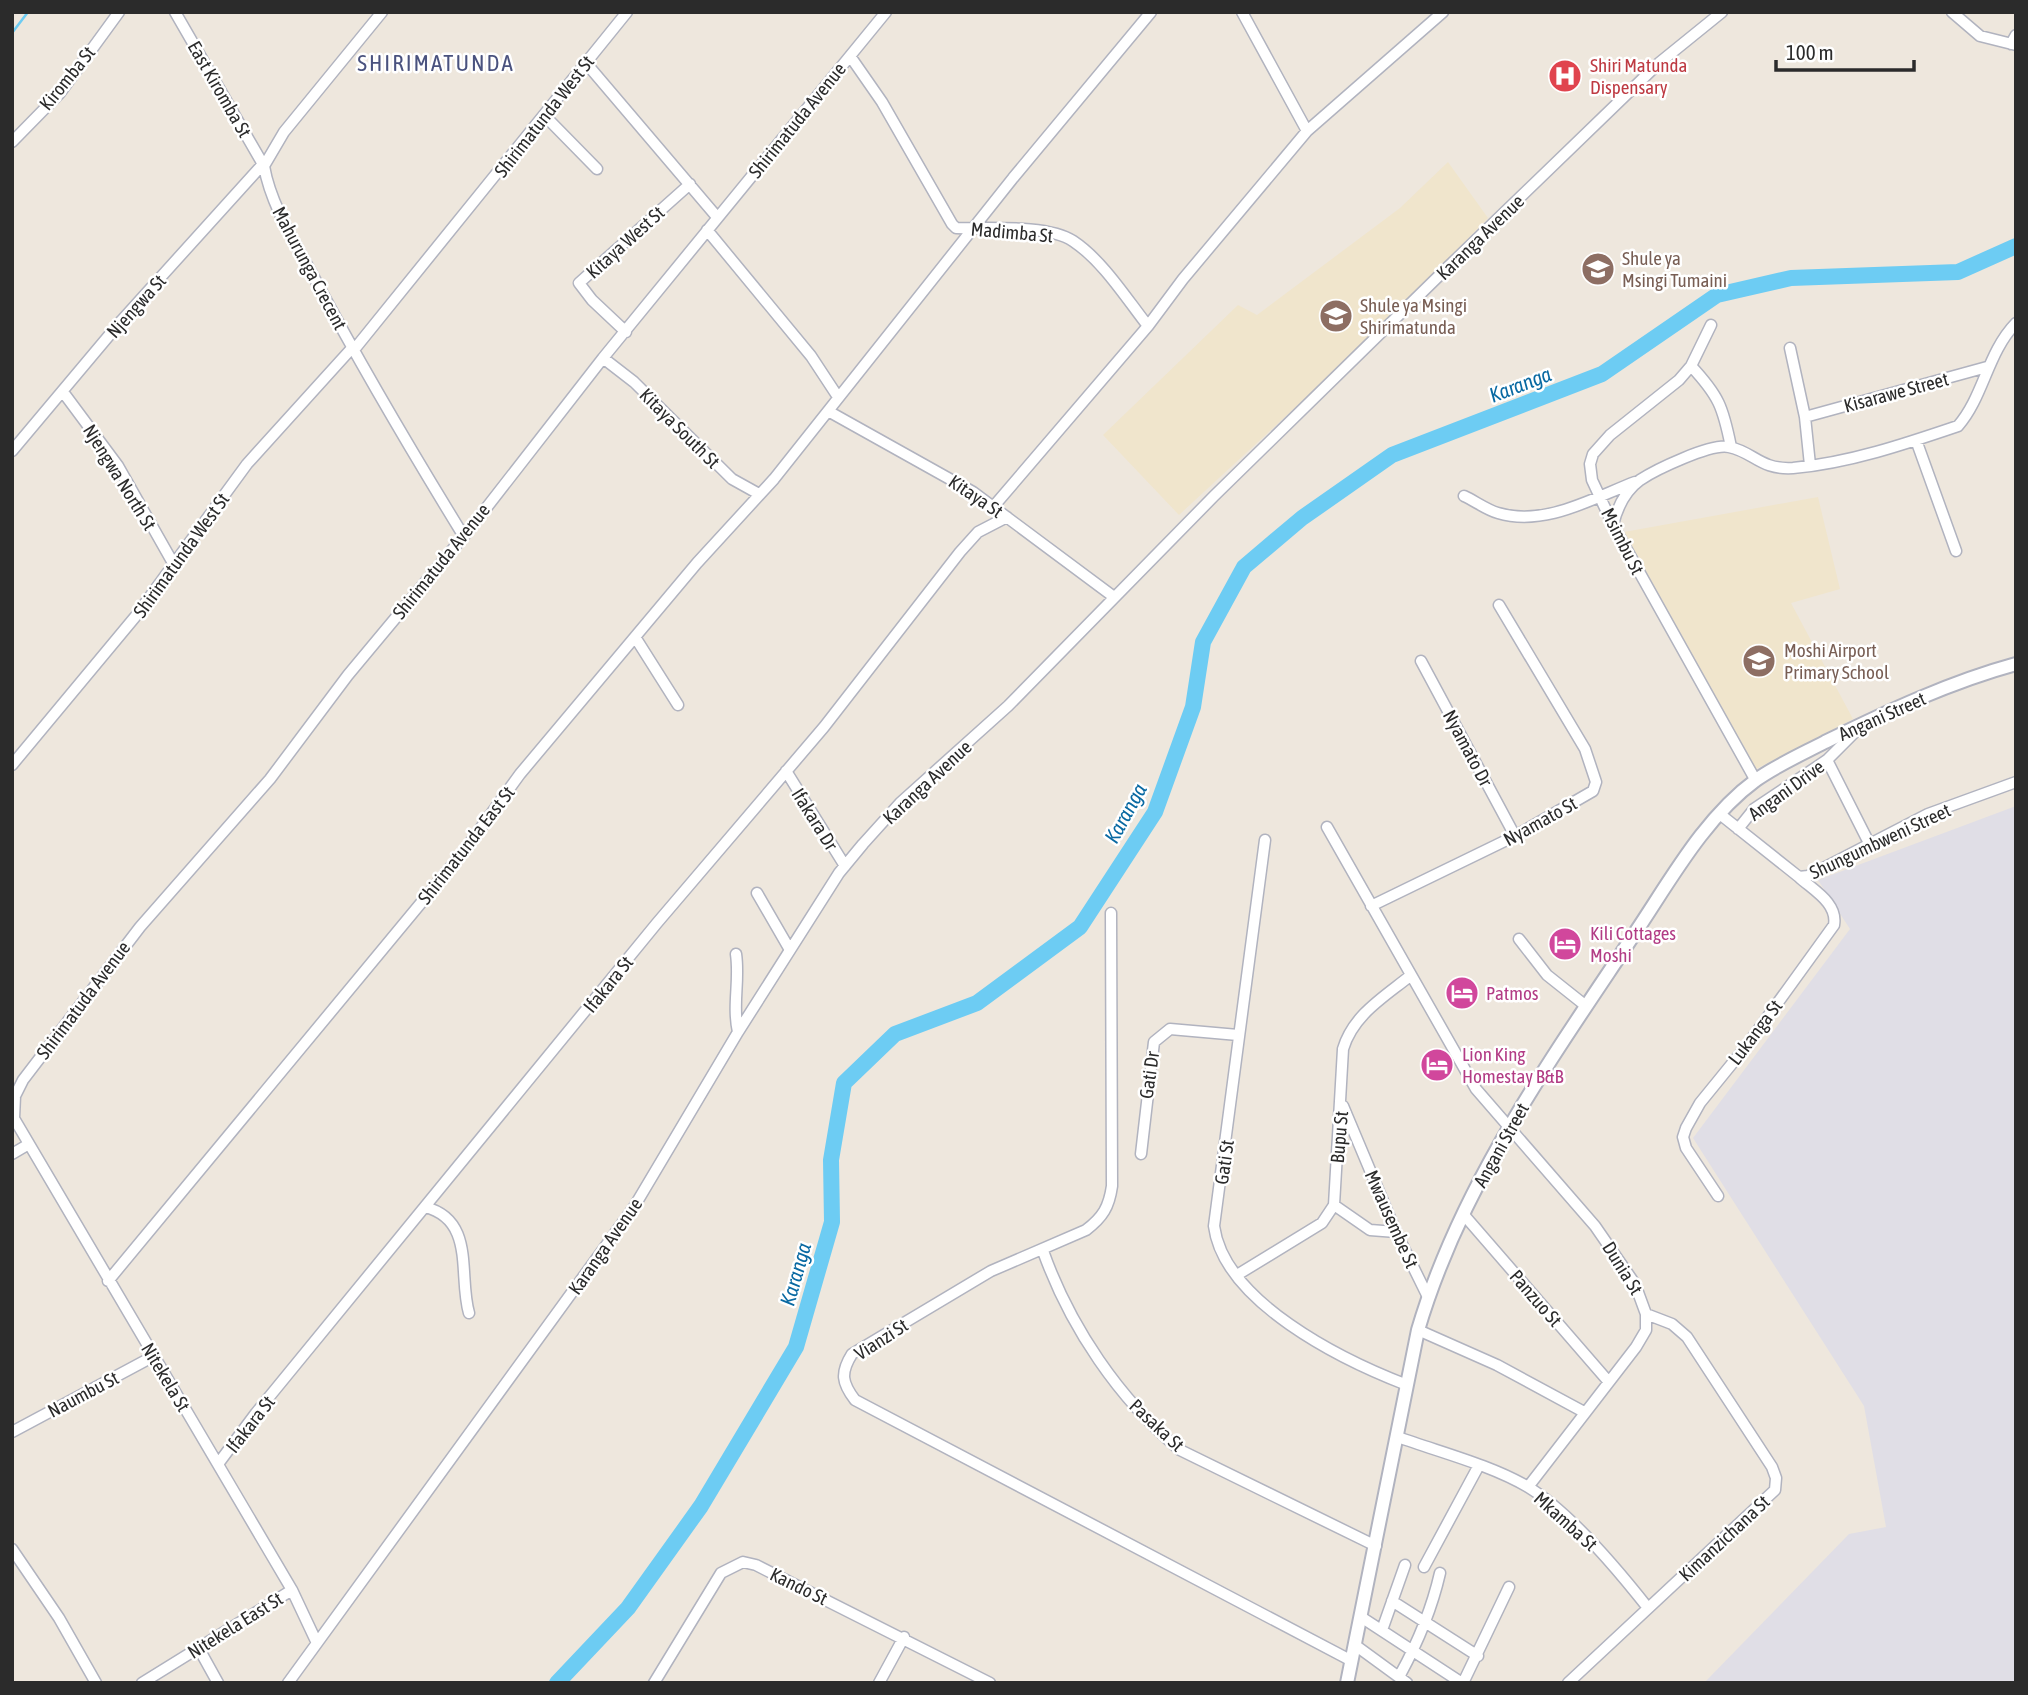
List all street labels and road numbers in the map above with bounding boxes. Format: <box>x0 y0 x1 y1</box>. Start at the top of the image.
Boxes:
street label: East Kiromba St <box>184 37 256 141</box>
street label: Kiromba St <box>35 42 99 114</box>
street label: Shirimatunda West St <box>490 51 598 181</box>
street label: Shirimatuda Avenue <box>744 58 850 182</box>
street label: Karanga Avenue <box>1432 190 1528 284</box>
street label: Kitaya West St <box>582 201 668 283</box>
street label: Mahurunga Crecent <box>268 203 352 333</box>
street label: Madimba St <box>970 217 1054 247</box>
street label: Njengwa St <box>102 270 170 342</box>
street label: Kisarawe Street <box>1841 367 1951 417</box>
street label: Kitaya South St <box>635 383 725 473</box>
street label: Njengwa North St <box>79 420 161 534</box>
street label: Kitaya St <box>945 470 1007 522</box>
street label: Shirimatunda West St <box>128 488 234 622</box>
street label: Shirimatuda Avenue <box>388 499 494 623</box>
street label: Msimbu St <box>1597 504 1649 578</box>
street label: Angani Street <box>1835 687 1929 745</box>
street label: Nyamato Dr <box>1439 706 1497 790</box>
street label: Karanga Avenue <box>878 735 976 829</box>
street label: Angani Drive <box>1744 755 1828 825</box>
street label: Shirimatunda East St <box>413 782 519 908</box>
street label: Ifakara Dr <box>787 784 843 854</box>
street label: Nyamato St <box>1499 792 1581 850</box>
street label: Shungumbweni Street <box>1806 799 1954 883</box>
street label: Shirimatuda Avenue <box>32 937 134 1063</box>
street label: Ifakara St <box>579 951 637 1017</box>
street label: Lukanga St <box>1723 995 1787 1069</box>
street label: Gati Dr <box>1135 1050 1163 1100</box>
street label: Angani Street <box>1469 1099 1533 1191</box>
street label: Bupu St <box>1326 1110 1352 1164</box>
street label: Gati St <box>1210 1138 1238 1186</box>
street label: Mwausembe St <box>1361 1167 1423 1271</box>
street label: Karanga Avenue <box>564 1193 646 1299</box>
street label: Dunia St <box>1598 1237 1648 1299</box>
street label: Panzuo St <box>1505 1265 1567 1331</box>
street label: Vianzi St <box>850 1314 912 1364</box>
street label: Nitekela St <box>137 1339 195 1415</box>
street label: Naumbu St <box>44 1366 122 1422</box>
street label: Ifakara St <box>221 1391 279 1457</box>
street label: Pasaka St <box>1125 1394 1189 1456</box>
street label: Mkamba St <box>1530 1487 1602 1555</box>
street label: Kimanzichana St <box>1674 1490 1774 1586</box>
street label: Kando St <box>767 1563 831 1609</box>
street label: Nitekela East St <box>183 1587 287 1663</box>

